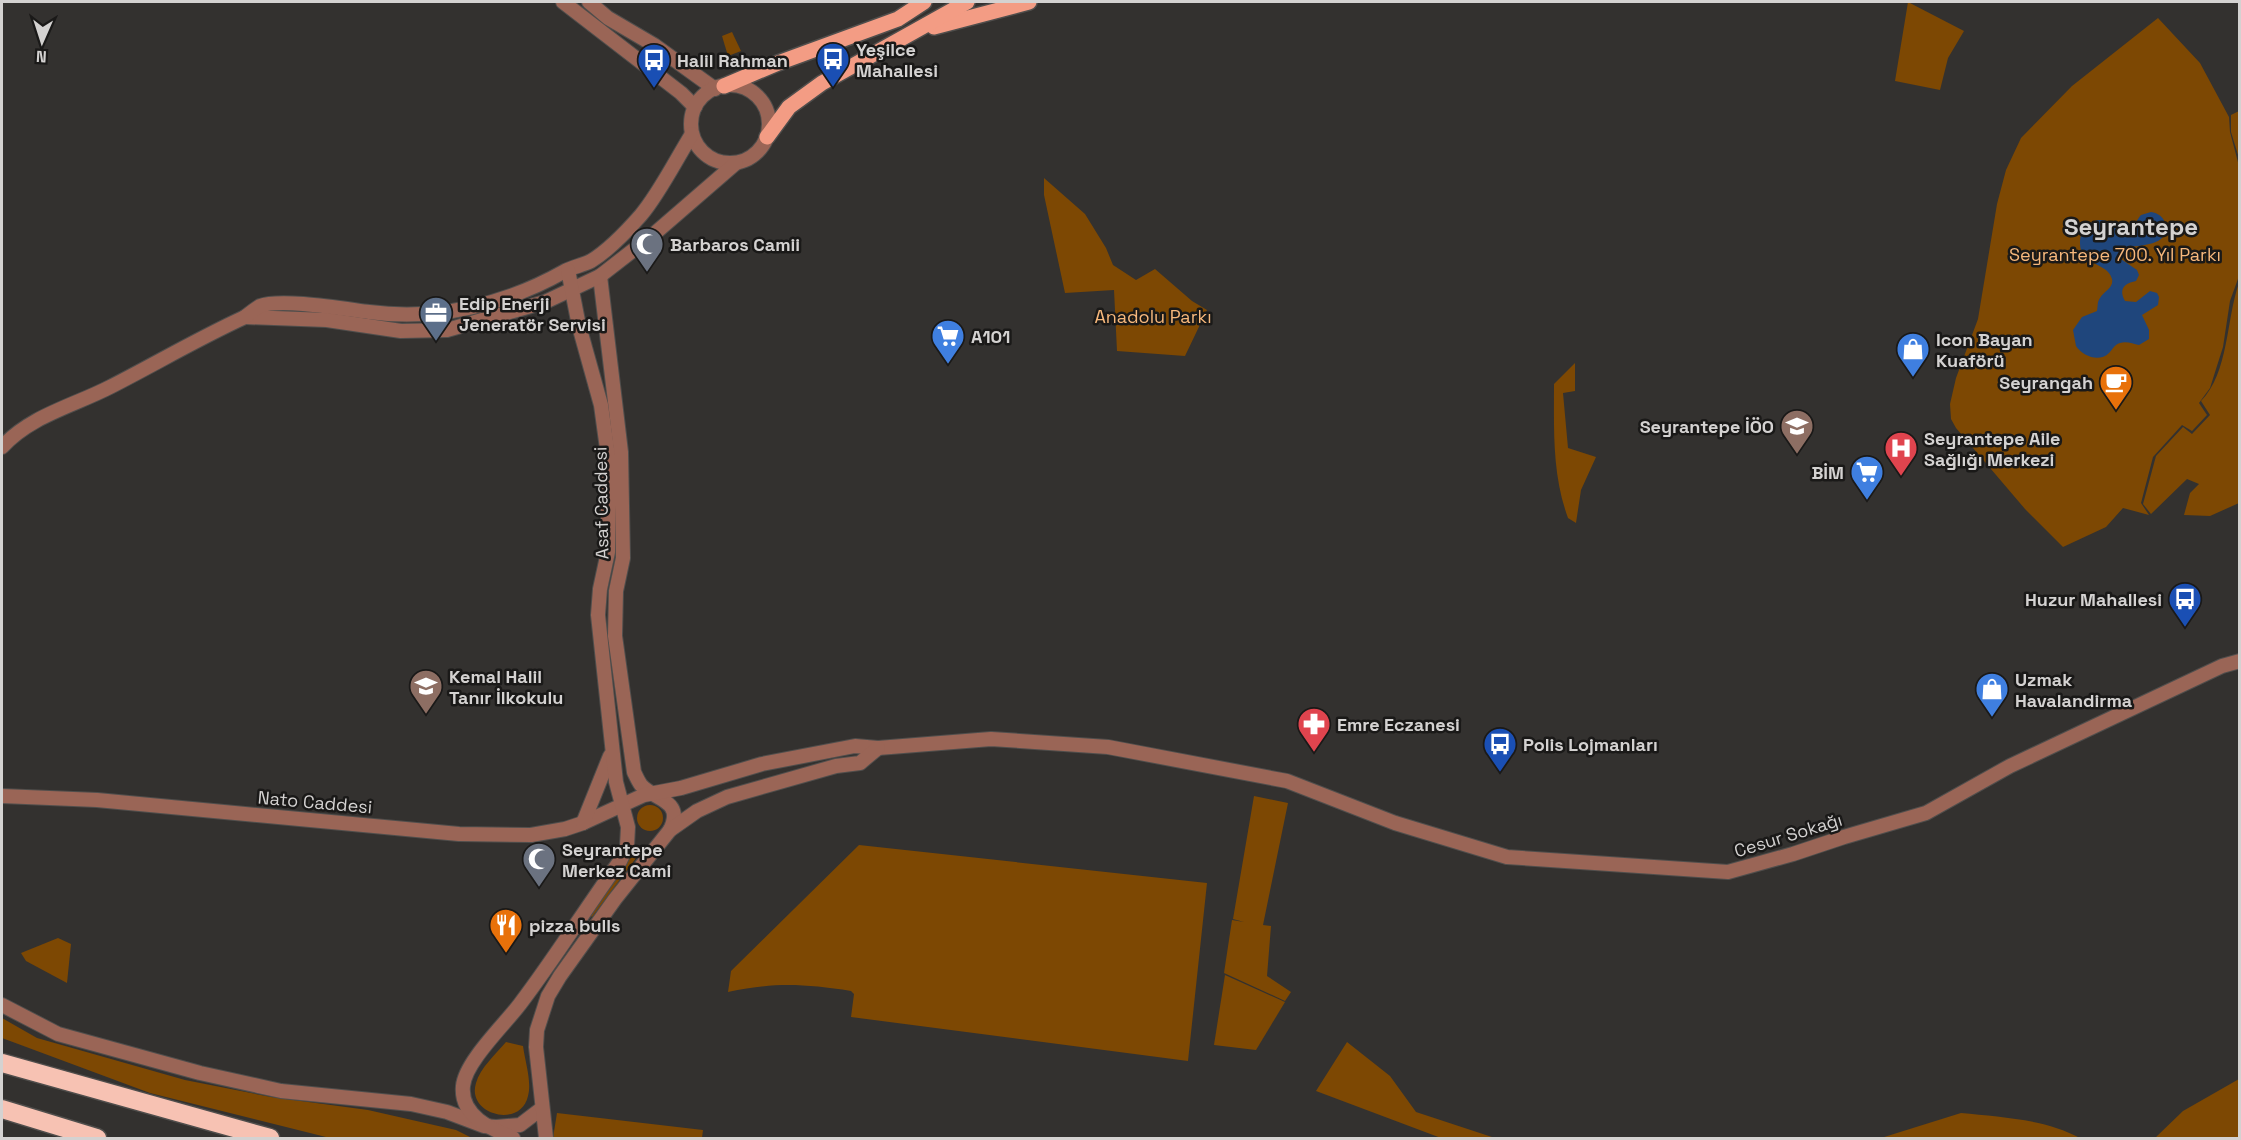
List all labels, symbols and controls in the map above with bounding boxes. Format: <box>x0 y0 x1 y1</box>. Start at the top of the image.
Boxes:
north arrow <box>12 12 72 72</box>
place label: Yeşilce Mahallesi <box>856 38 938 82</box>
bus stop icon: Yeşilce Mahallesi <box>815 41 851 88</box>
bus stop icon: Halil Rahman <box>636 42 672 89</box>
text: N <box>35 46 47 67</box>
place label: Halil Rahman <box>677 49 788 72</box>
district label: Seyrantepe <box>2064 211 2198 242</box>
mosque icon: Barbaros Camii <box>629 226 665 273</box>
place label: Barbaros Camii <box>670 233 800 256</box>
park label: Seyrantepe 700. Yıl Parkı <box>2009 243 2221 266</box>
place label: Edip Enerji Jeneratör Servisi <box>459 292 606 336</box>
office icon: Edip Enerji Jeneratör Servisi <box>418 295 454 342</box>
park label: Anadolu Parkı <box>1094 305 1212 328</box>
supermarket icon: A101 <box>930 318 966 365</box>
place label: A101 <box>971 325 1010 348</box>
place label: Icon Bayan Kuaförü <box>1936 328 2033 372</box>
shop icon: Icon Bayan Kuaförü <box>1895 331 1931 378</box>
cafe icon: Seyrangah <box>2098 364 2134 411</box>
place label: Seyrangah <box>1999 371 2093 394</box>
school or university icon: Seyrantepe İÖO <box>1779 408 1815 455</box>
place label: Seyrantepe İÖO <box>1640 415 1774 438</box>
place label: Seyrantepe Aile Sağlığı Merkezi <box>1924 427 2060 471</box>
hospital icon: Seyrantepe Aile Sağlığı Merkezi <box>1883 430 1919 477</box>
street label: Asaf Caddesi <box>589 447 613 559</box>
supermarket icon: BİM <box>1849 454 1885 501</box>
place label: BİM <box>1811 461 1844 484</box>
bus stop icon: Huzur Mahallesi <box>2167 581 2203 628</box>
place label: Huzur Mahallesi <box>2025 588 2162 611</box>
place label: Kemal Halil Tanır İlkokulu <box>449 665 563 709</box>
school or university icon: Kemal Halil Tanır İlkokulu <box>408 668 444 715</box>
place label: Uzmak Havalandirma <box>2015 668 2133 712</box>
shop icon: Uzmak Havalandirma <box>1974 671 2010 718</box>
pharmacy icon: Emre Eczanesi <box>1296 706 1332 753</box>
place label: Emre Eczanesi <box>1337 713 1460 736</box>
bus stop icon: Polis Lojmanları <box>1482 726 1518 773</box>
place label: Polis Lojmanları <box>1523 733 1658 756</box>
street label: Nato Caddesi <box>257 786 373 818</box>
street label: Cesur Sokağı <box>1731 808 1845 862</box>
place label: Seyrantepe Merkez Cami <box>562 838 671 882</box>
mosque icon: Seyrantepe Merkez Cami <box>521 841 557 888</box>
restaurant icon: pizza bulls <box>488 907 524 954</box>
place label: pizza bulls <box>529 914 620 937</box>

